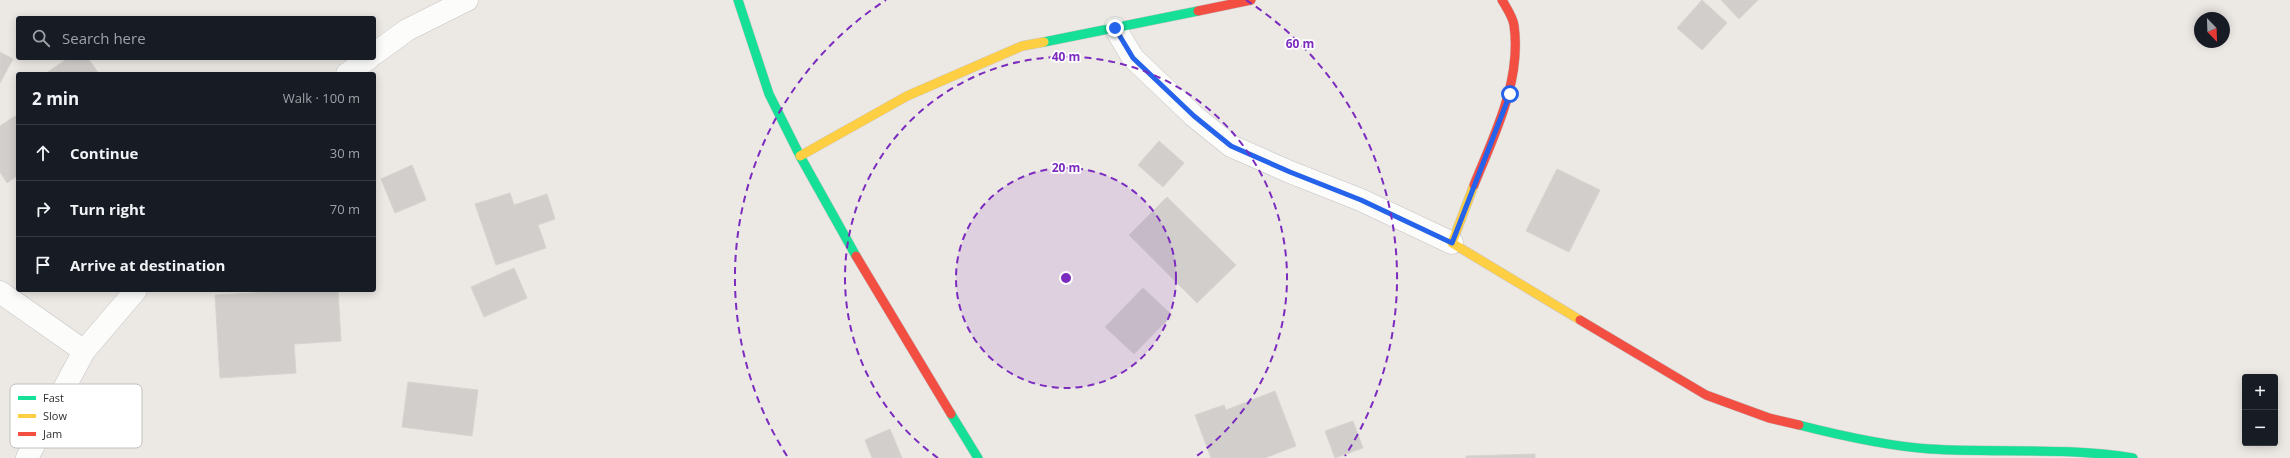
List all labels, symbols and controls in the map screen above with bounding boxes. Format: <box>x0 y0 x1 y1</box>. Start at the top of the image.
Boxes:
north arrow <box>2194 12 2230 48</box>
search box <box>16 16 376 60</box>
route end <box>1106 19 1124 37</box>
icon: search <box>30 27 52 49</box>
text: Search here <box>62 28 146 48</box>
text: 60 m <box>1286 35 1314 52</box>
text: 40 m <box>1052 48 1080 65</box>
route start <box>1501 85 1519 103</box>
text: 2 min <box>32 87 79 110</box>
text: Walk · 100 m <box>283 89 360 107</box>
icon: ahead <box>32 142 54 164</box>
text: Continue <box>70 143 138 163</box>
text: 30 m <box>330 144 360 162</box>
text: 20 m <box>1052 159 1080 176</box>
icon: right <box>32 198 54 220</box>
text: Turn right <box>70 199 145 219</box>
text: 70 m <box>330 200 360 218</box>
icon: arrive <box>32 254 54 276</box>
text: Arrive at destination <box>70 255 225 275</box>
centre of rings <box>1059 271 1073 285</box>
map controls <box>2242 374 2278 446</box>
button: + <box>2242 374 2278 410</box>
legend <box>10 384 142 448</box>
text: Fast <box>43 390 64 405</box>
text: Slow <box>43 408 67 423</box>
button: − <box>2242 410 2278 446</box>
text: Jam <box>42 426 62 441</box>

